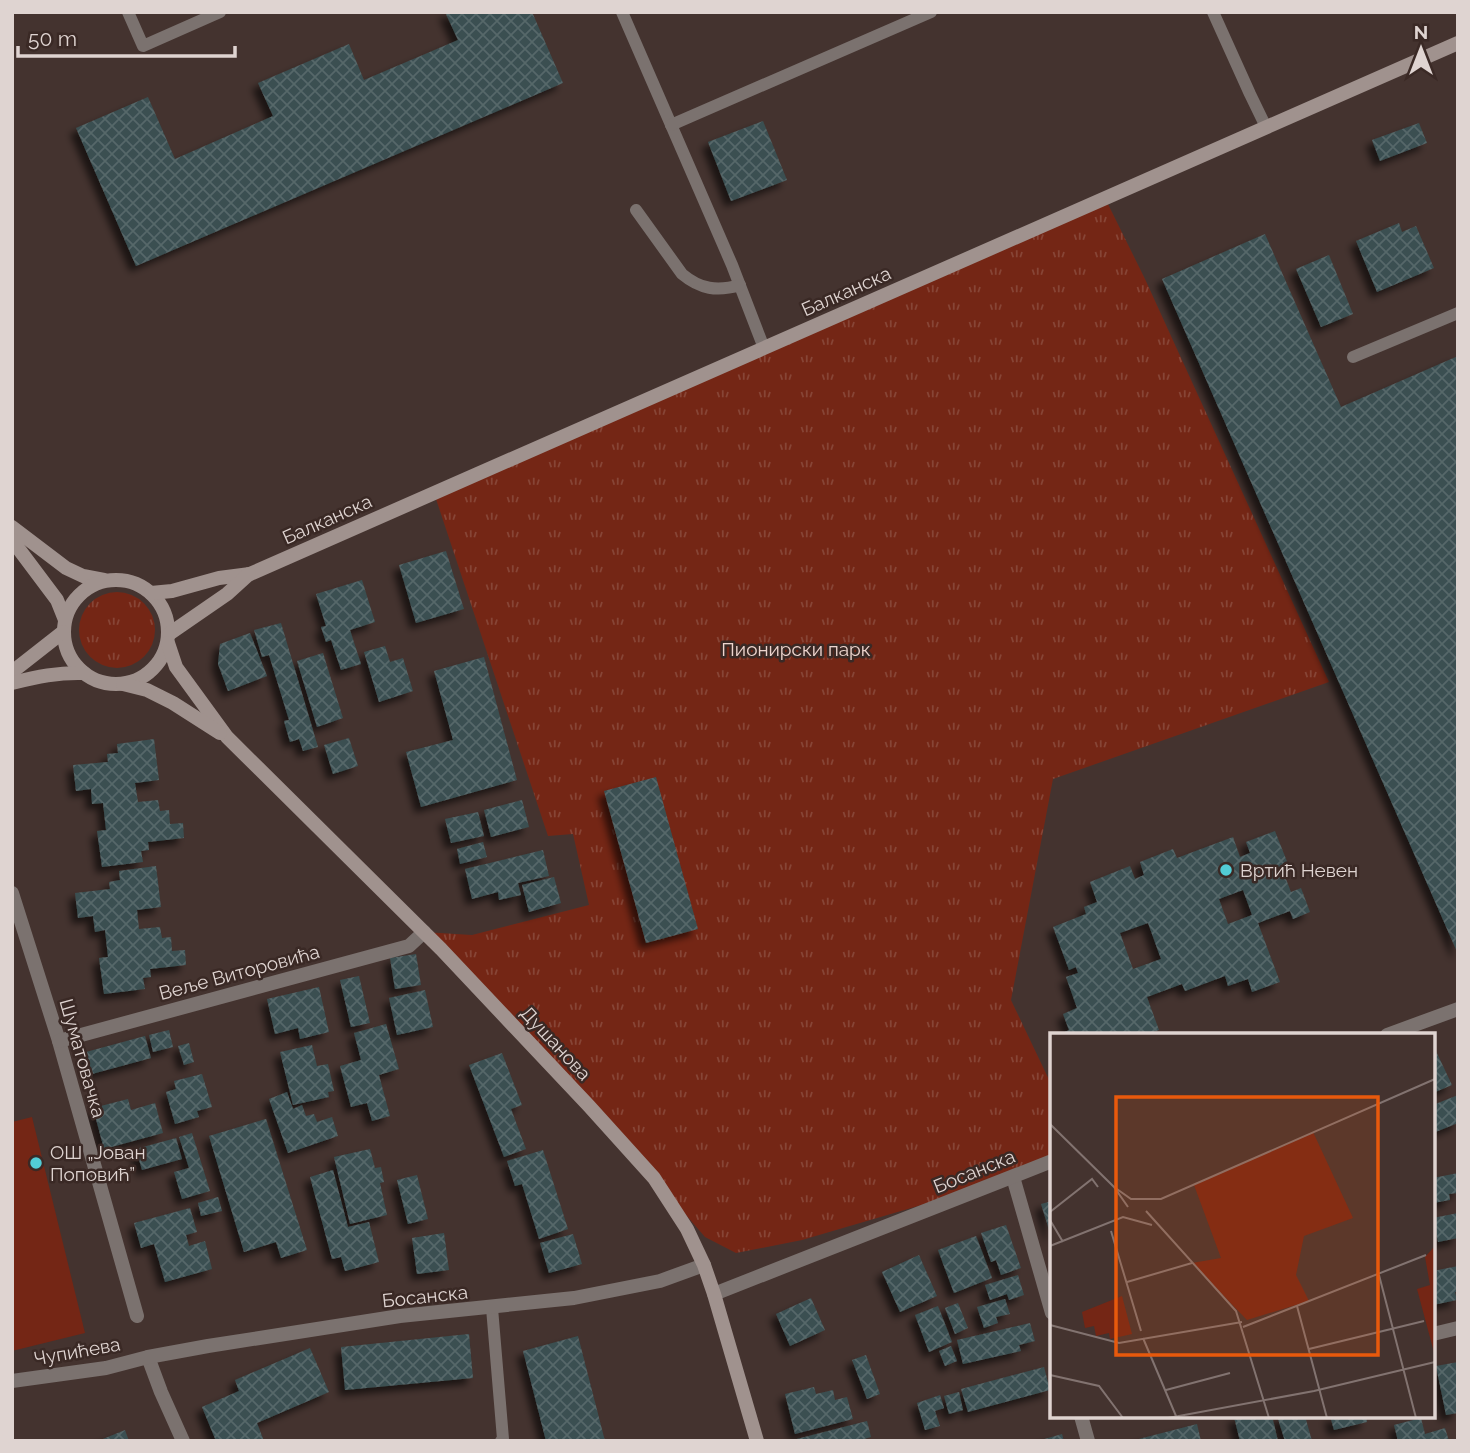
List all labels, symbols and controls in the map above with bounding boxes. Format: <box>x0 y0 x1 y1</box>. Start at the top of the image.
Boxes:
scale bar <box>18 14 234 58</box>
north arrow <box>1386 14 1456 84</box>
text: N <box>1414 21 1428 43</box>
text: 50 m <box>28 26 77 51</box>
street label: Балканска <box>798 262 894 320</box>
street label: Балканска <box>279 490 375 548</box>
park label: Пионирски парк <box>721 638 871 660</box>
place label: Вртић Невен <box>1240 859 1358 881</box>
marker: Вртић Невен <box>1218 862 1234 878</box>
street label: Веље Виторовића <box>156 940 322 1004</box>
street label: Шуматовачка <box>56 996 110 1120</box>
street label: Душанова <box>516 1002 596 1084</box>
inset map <box>1050 1033 1435 1418</box>
place label: ОШ „Јован Поповић” <box>50 1141 146 1185</box>
street label: Босанска <box>930 1145 1018 1197</box>
marker: ОШ „Јован Поповић” <box>28 1155 44 1171</box>
street label: Босанска <box>381 1281 469 1311</box>
street label: Чупићева <box>32 1333 122 1369</box>

